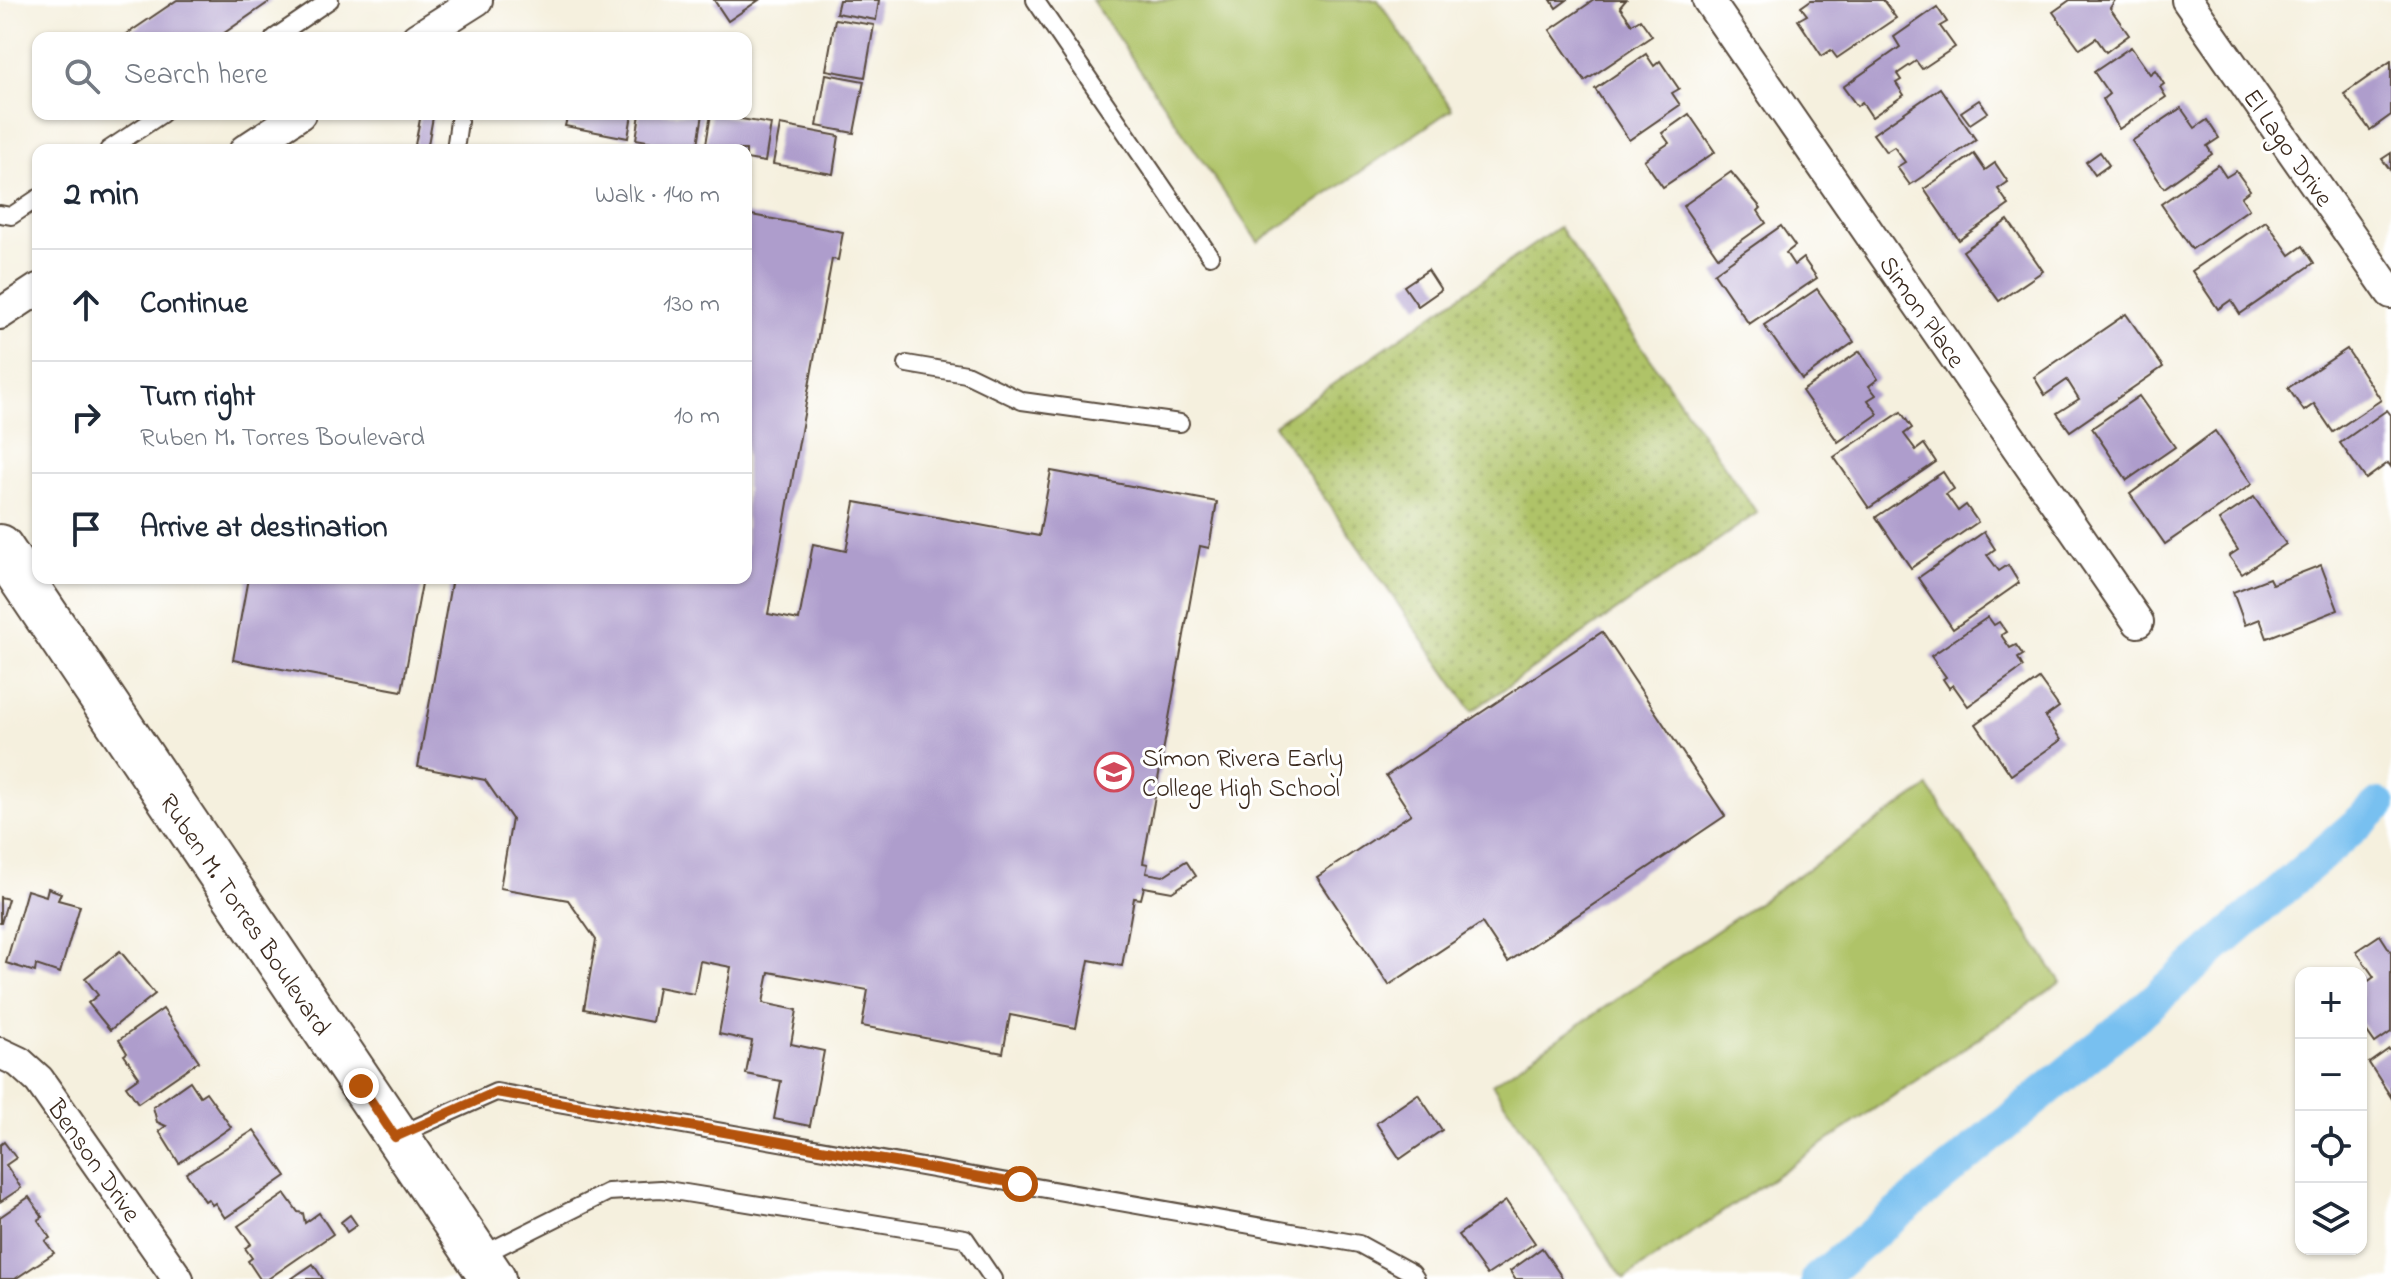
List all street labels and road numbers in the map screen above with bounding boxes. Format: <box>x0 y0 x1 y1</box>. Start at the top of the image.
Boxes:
street label: El Lago Drive <box>2232 82 2341 216</box>
street label: Simon Place <box>1868 249 1973 377</box>
street label: Ruben M. Torres Boulevard <box>148 787 339 1045</box>
street label: Benson Drive <box>36 1092 149 1231</box>

